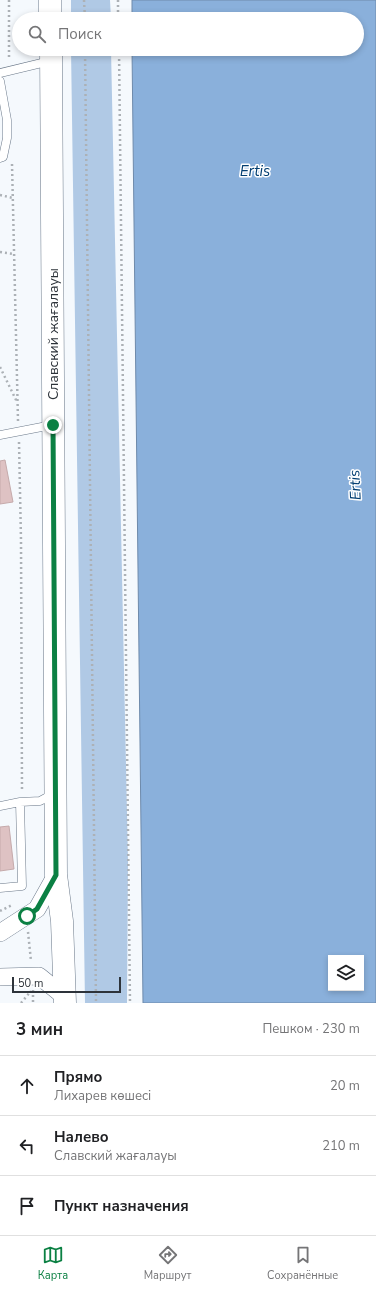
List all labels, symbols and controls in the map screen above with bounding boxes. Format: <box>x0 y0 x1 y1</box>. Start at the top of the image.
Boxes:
search box <box>12 12 364 56</box>
icon: search <box>26 23 48 45</box>
text: Поиск <box>58 24 102 44</box>
water label: Ertis <box>240 161 270 181</box>
street label: Славский жағалауы <box>44 268 63 400</box>
route end <box>44 416 62 434</box>
water label: Ertis <box>344 469 366 501</box>
route start <box>18 907 36 925</box>
map controls <box>328 955 364 991</box>
button: layers <box>328 955 364 991</box>
scale bar <box>12 975 121 994</box>
text: 50 m <box>18 976 43 991</box>
text: 3 мин <box>16 1018 63 1041</box>
text: Пешком · 230 m <box>262 1020 360 1038</box>
text: Прямо <box>54 1067 102 1087</box>
icon: ahead <box>16 1075 38 1097</box>
text: 20 m <box>330 1077 360 1095</box>
text: Лихарев көшесі <box>54 1087 151 1105</box>
text: Налево <box>54 1127 109 1147</box>
icon: left <box>16 1135 38 1157</box>
text: 210 m <box>322 1137 360 1155</box>
text: Славский жағалауы <box>54 1147 177 1165</box>
icon: arrive <box>16 1195 38 1217</box>
text: Пункт назначения <box>54 1196 189 1216</box>
tab: Карта <box>38 1244 68 1283</box>
tab: Маршрут <box>144 1244 192 1283</box>
tab: Сохранённые <box>267 1244 338 1283</box>

